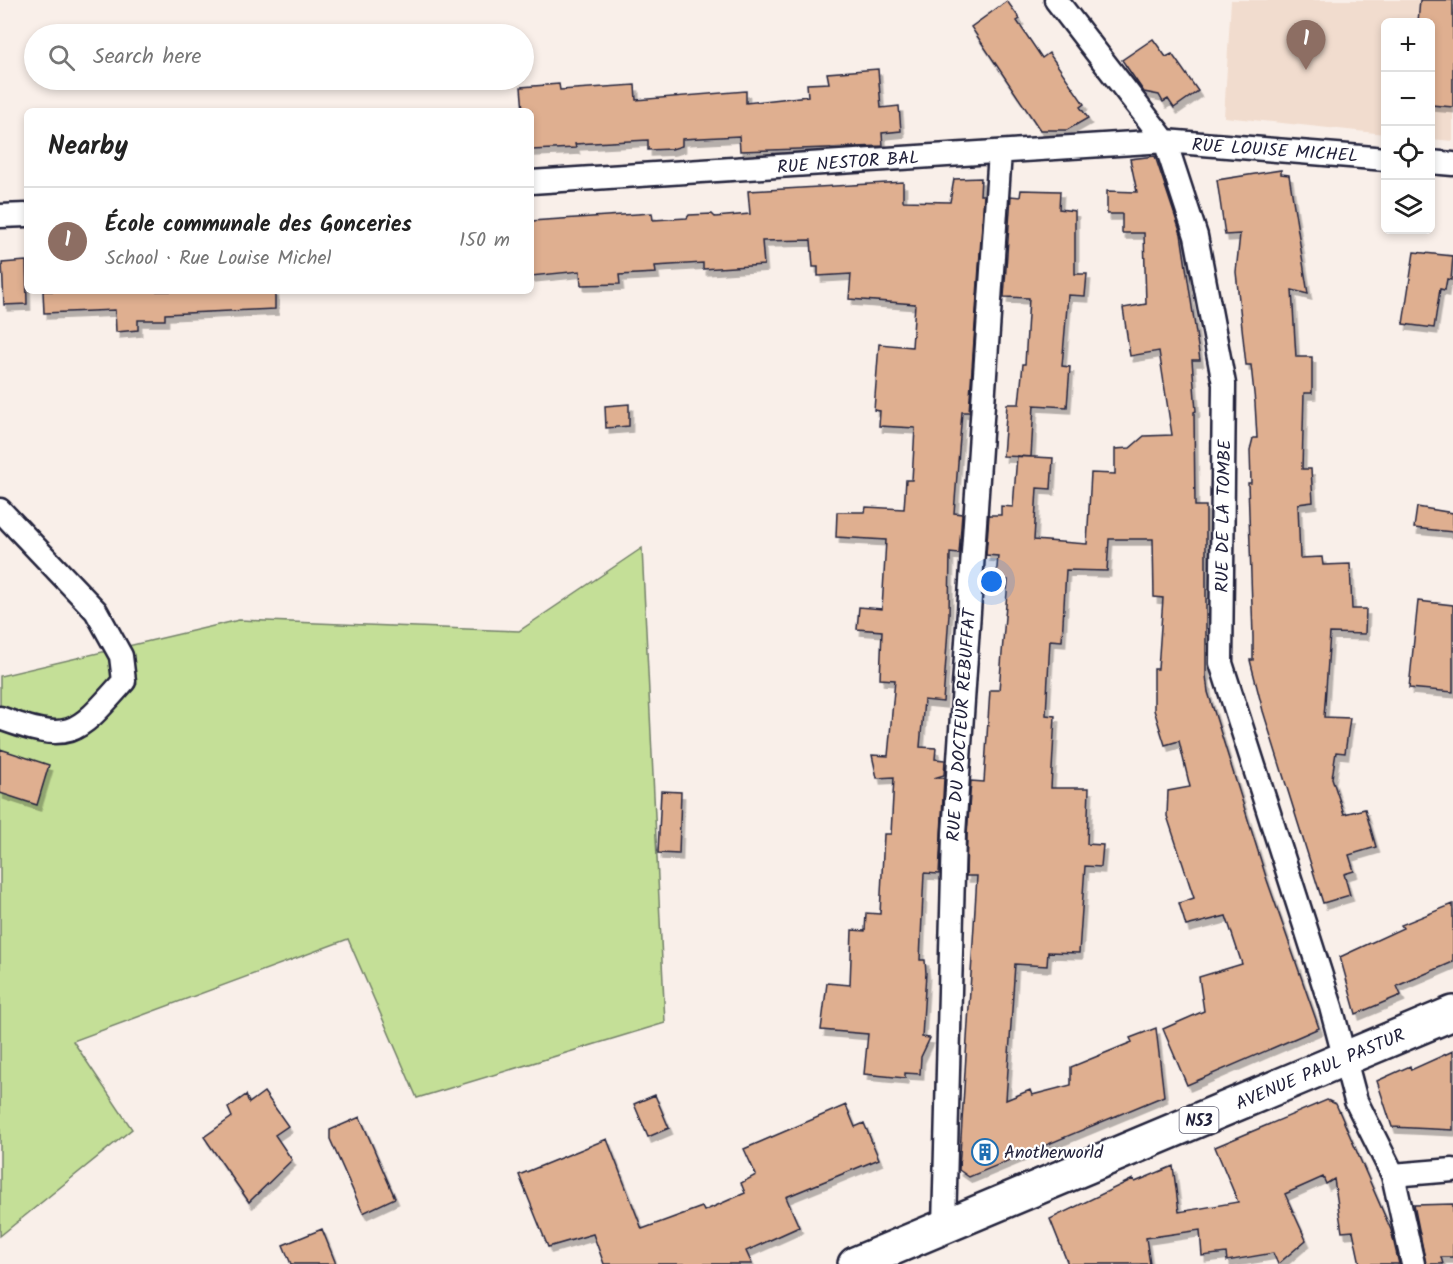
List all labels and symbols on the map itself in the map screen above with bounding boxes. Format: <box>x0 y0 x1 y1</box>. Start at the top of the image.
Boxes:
pin: 1 <box>1286 20 1326 70</box>
street label: RUE LOUISE MICHEL <box>1191 131 1359 172</box>
street label: RUE NESTOR BAL <box>776 144 920 183</box>
street label: RUE DE LA TOMBE <box>1209 439 1240 593</box>
your location <box>977 567 1006 596</box>
street label: RUE DU DOCTEUR REBUFFAT <box>940 606 985 843</box>
street label: AVENUE PAUL PASTUR <box>1231 1022 1410 1119</box>
road number: N53 <box>1180 1107 1218 1133</box>
building icon: Anotherworld <box>970 1137 1000 1167</box>
place label: Anotherworld <box>1004 1139 1104 1168</box>

